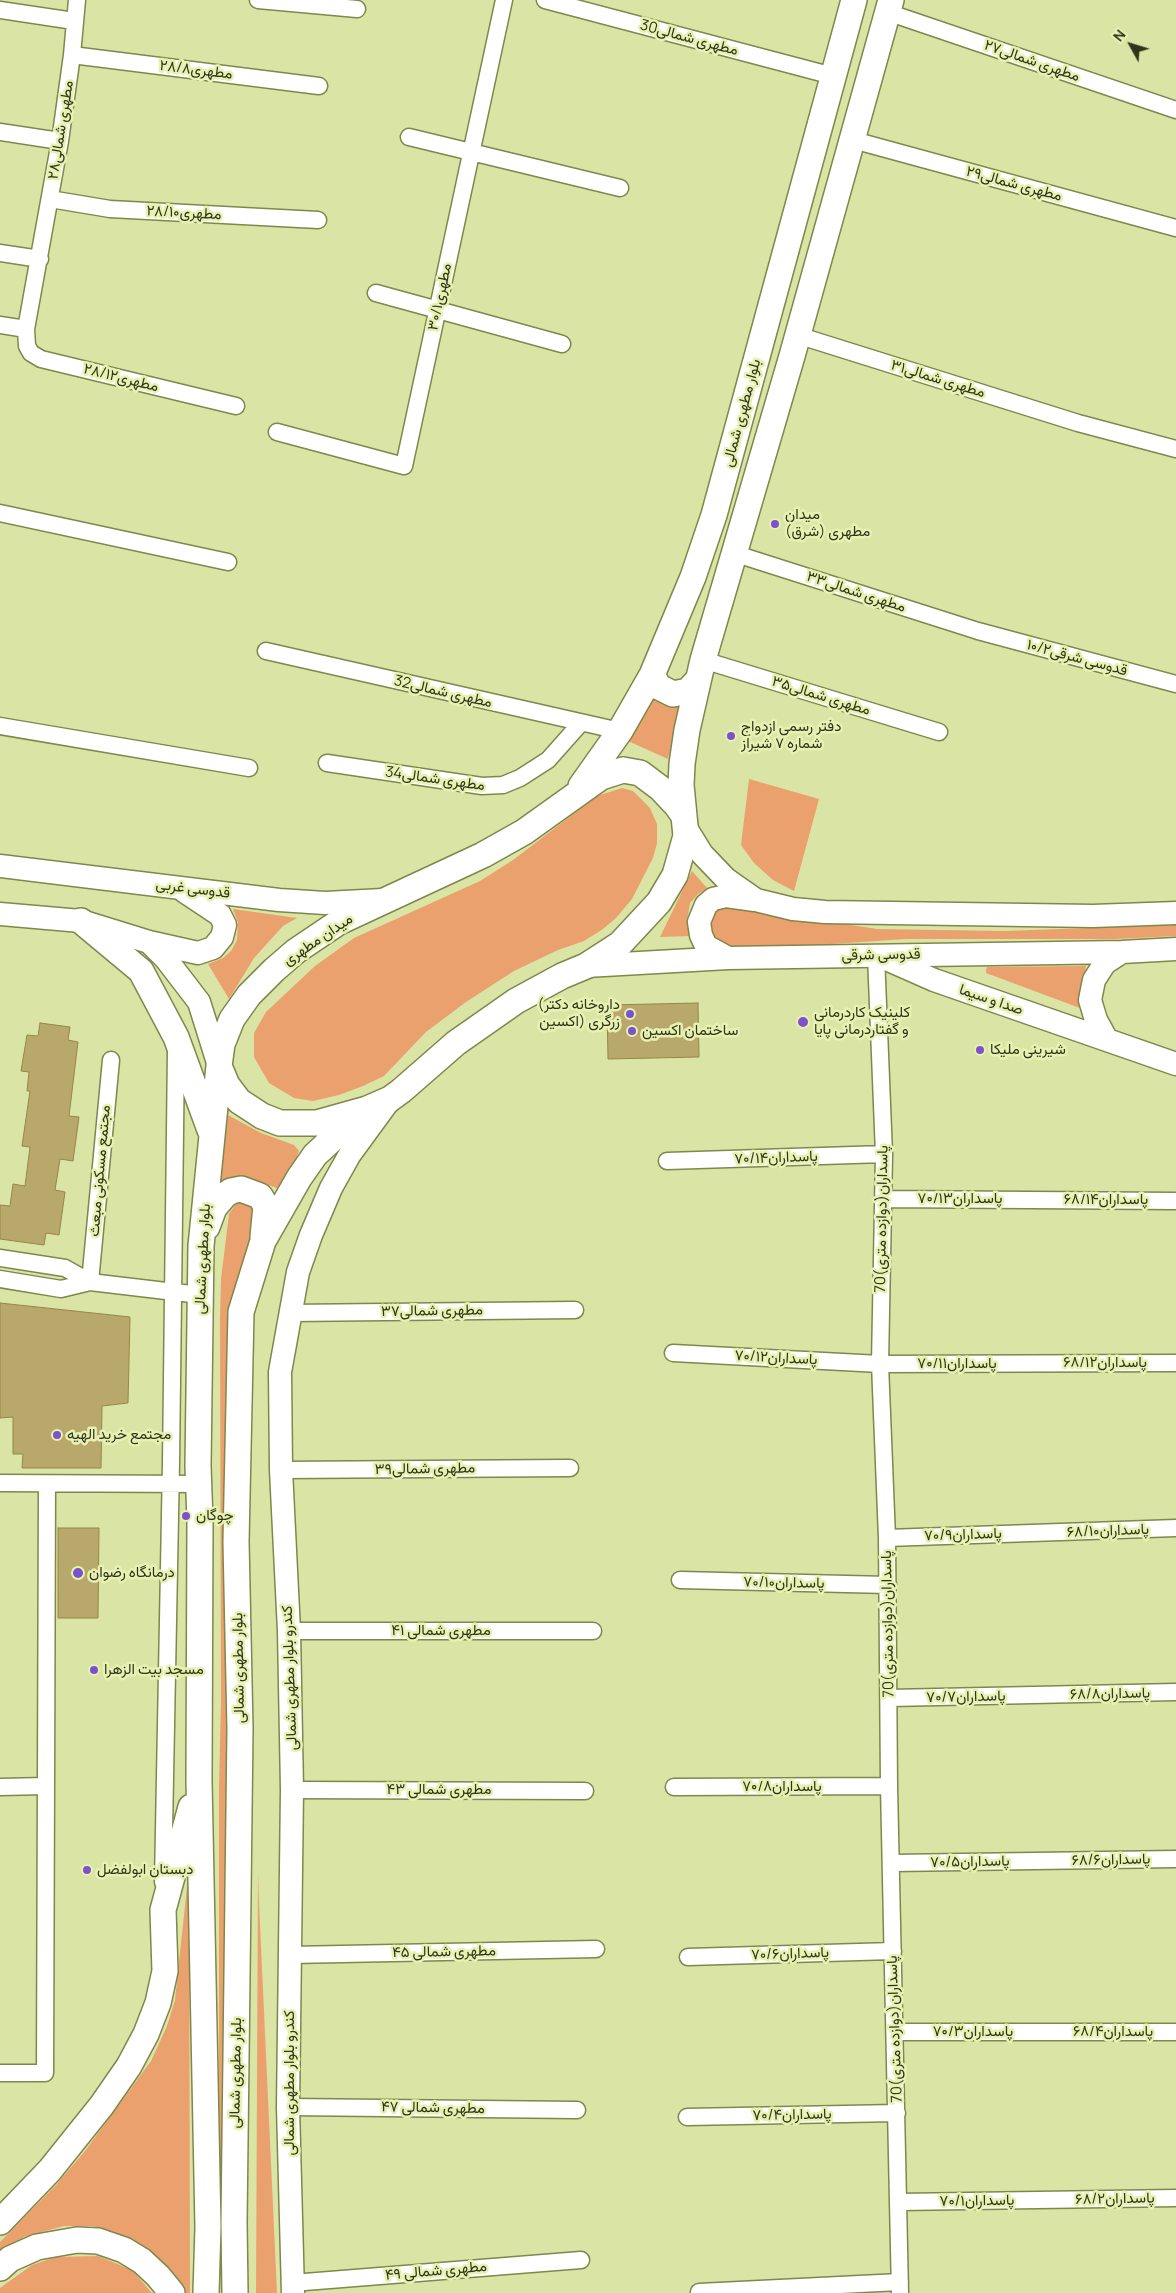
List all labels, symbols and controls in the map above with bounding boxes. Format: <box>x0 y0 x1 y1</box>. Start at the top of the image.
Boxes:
street label: مطهرى شمالى30 <box>638 16 740 60</box>
north arrow <box>1106 20 1156 70</box>
text: N <box>1108 25 1130 45</box>
street label: مطهرى شمالى۲۷ <box>982 36 1082 86</box>
street label: مطهری۲۸/۸ <box>159 57 233 83</box>
street label: مطهرى شمالى۲۸ <box>44 79 78 181</box>
street label: مطهرى شمالى۲۹ <box>964 163 1064 205</box>
street label: مطهری۲۸/۱۰ <box>146 202 222 224</box>
street label: مطهری۳۰/۱ <box>424 262 456 332</box>
street label: مطهرى شمالى۳۱ <box>889 356 987 402</box>
street label: بلوار مطهرى شمالى <box>719 357 765 469</box>
street label: مطهری۲۸/۱۲ <box>82 360 160 396</box>
place label: میدان مطهری (شرق) <box>785 506 870 541</box>
marker: میدان مطهری (شرق) <box>769 518 781 530</box>
street label: مطهرى شمالى۳۳ <box>804 568 908 616</box>
street label: قدوسی شرقی۱۰/۲ <box>1025 636 1129 680</box>
street label: 32مطهرى شمالى <box>392 672 494 712</box>
street label: مطهرى شمالى۳۵ <box>770 672 872 720</box>
place label: دفتر رسمی ازدواج شماره ۷ شیراز <box>741 718 841 753</box>
marker: دفتر رسمی ازدواج شماره ۷ شیراز <box>725 730 737 742</box>
street label: 34مطهرى شمالى <box>384 763 486 795</box>
street label: قدوسی غربی <box>155 876 231 902</box>
street label: میدان مطهری <box>280 910 356 970</box>
street label: قدوسی شرقی <box>841 945 921 965</box>
street label: صدا و سیما <box>957 981 1025 1019</box>
place label: (داروخانه دکتر زرگری (اکسین <box>538 996 620 1031</box>
place label: کلینیک کاردرمانی و گفتاردرمانی پایا <box>814 1004 910 1039</box>
marker: (داروخانه دکتر زرگری (اکسین <box>624 1008 636 1020</box>
marker: کلینیک کاردرمانی و گفتاردرمانی پایا <box>796 1015 810 1029</box>
place label: ساختمان اکسین <box>642 1022 738 1040</box>
marker: ساختمان اکسین <box>626 1025 638 1037</box>
place label: شیرینى ملیکا <box>990 1041 1066 1059</box>
marker: شیرینى ملیکا <box>974 1044 986 1056</box>
street label: مجتمع مسکونی مبعث <box>85 1105 115 1237</box>
street label: 70پاسداران(دوازده متری) <box>872 1145 892 1293</box>
street label: پاسداران۷۰/۱۴ <box>734 1148 818 1168</box>
street label: پاسداران۷۰/۱۳ <box>918 1190 1002 1208</box>
street label: پاسداران۶۸/۱۴ <box>1064 1191 1148 1209</box>
street label: بلوار مطهری شمالی <box>191 1203 215 1315</box>
street label: مطهرى شمالى۳۷ <box>381 1301 483 1321</box>
street label: پاسداران۷۰/۱۲ <box>734 1347 818 1369</box>
street label: پاسداران۶۸/۱۲ <box>1063 1354 1147 1372</box>
street label: پاسداران۷۰/۱۱ <box>917 1355 997 1373</box>
place label: مجتمع خرید الهیه <box>67 1426 171 1444</box>
marker: مجتمع خرید الهیه <box>51 1429 63 1441</box>
street label: مطهرى شمالى۳۹ <box>375 1459 475 1479</box>
place label: چوگان <box>196 1507 233 1525</box>
marker: چوگان <box>180 1510 192 1522</box>
street label: پاسداران۶۸/۱۰ <box>1067 1521 1149 1541</box>
street label: پاسداران۷۰/۹ <box>924 1525 1002 1545</box>
street label: 70پاسداران(دوازده متری) <box>878 1550 898 1698</box>
place label: درمانگاه رضوان <box>89 1564 175 1582</box>
marker: درمانگاه رضوان <box>71 1566 85 1580</box>
street label: پاسداران۷۰/۱۰ <box>743 1573 825 1593</box>
street label: کندرو بلوار مطهری شمالی <box>278 1605 302 1751</box>
street label: بلوار مطهری شمالی <box>229 1612 249 1724</box>
street label: ۴۱ مطهرى شمالى <box>391 1622 491 1640</box>
place label: مسجد بیت الزهرا <box>104 1661 204 1679</box>
marker: مسجد بیت الزهرا <box>88 1664 100 1676</box>
street label: پاسداران۶۸/۸ <box>1070 1684 1150 1704</box>
street label: پاسداران۷۰/۷ <box>926 1687 1006 1707</box>
street label: پاسداران۷۰/۸ <box>742 1778 822 1796</box>
street label: مطهرى شمالى ۴۳ <box>387 1781 491 1799</box>
street label: پاسداران۶۸/۶ <box>1071 1850 1151 1870</box>
street label: پاسداران۷۰/۵ <box>930 1852 1010 1872</box>
place label: دبستان ابولفضل <box>97 1861 193 1879</box>
marker: دبستان ابولفضل <box>81 1864 93 1876</box>
street label: مطهرى شمالى ۴۵ <box>392 1942 496 1962</box>
street label: پاسداران۷۰/۶ <box>751 1944 829 1964</box>
street label: 70پاسداران(دوازده متری) <box>883 1955 907 2103</box>
street label: کندرو بلوار مطهری شمالی <box>281 2010 299 2156</box>
street label: بلوار مطهری شمالی <box>226 2017 246 2129</box>
street label: پاسداران۷۰/۳ <box>933 2023 1013 2041</box>
street label: پاسداران۶۸/۴ <box>1073 2023 1153 2041</box>
street label: مطهرى شمالى ۴۷ <box>381 2098 485 2118</box>
street label: پاسداران۷۰/۴ <box>752 2105 832 2125</box>
street label: پاسداران۶۸/۲ <box>1075 2189 1155 2209</box>
street label: پاسداران۷۰/۱ <box>939 2191 1015 2211</box>
street label: مطهرى شمالى ۴۹ <box>384 2258 488 2284</box>

